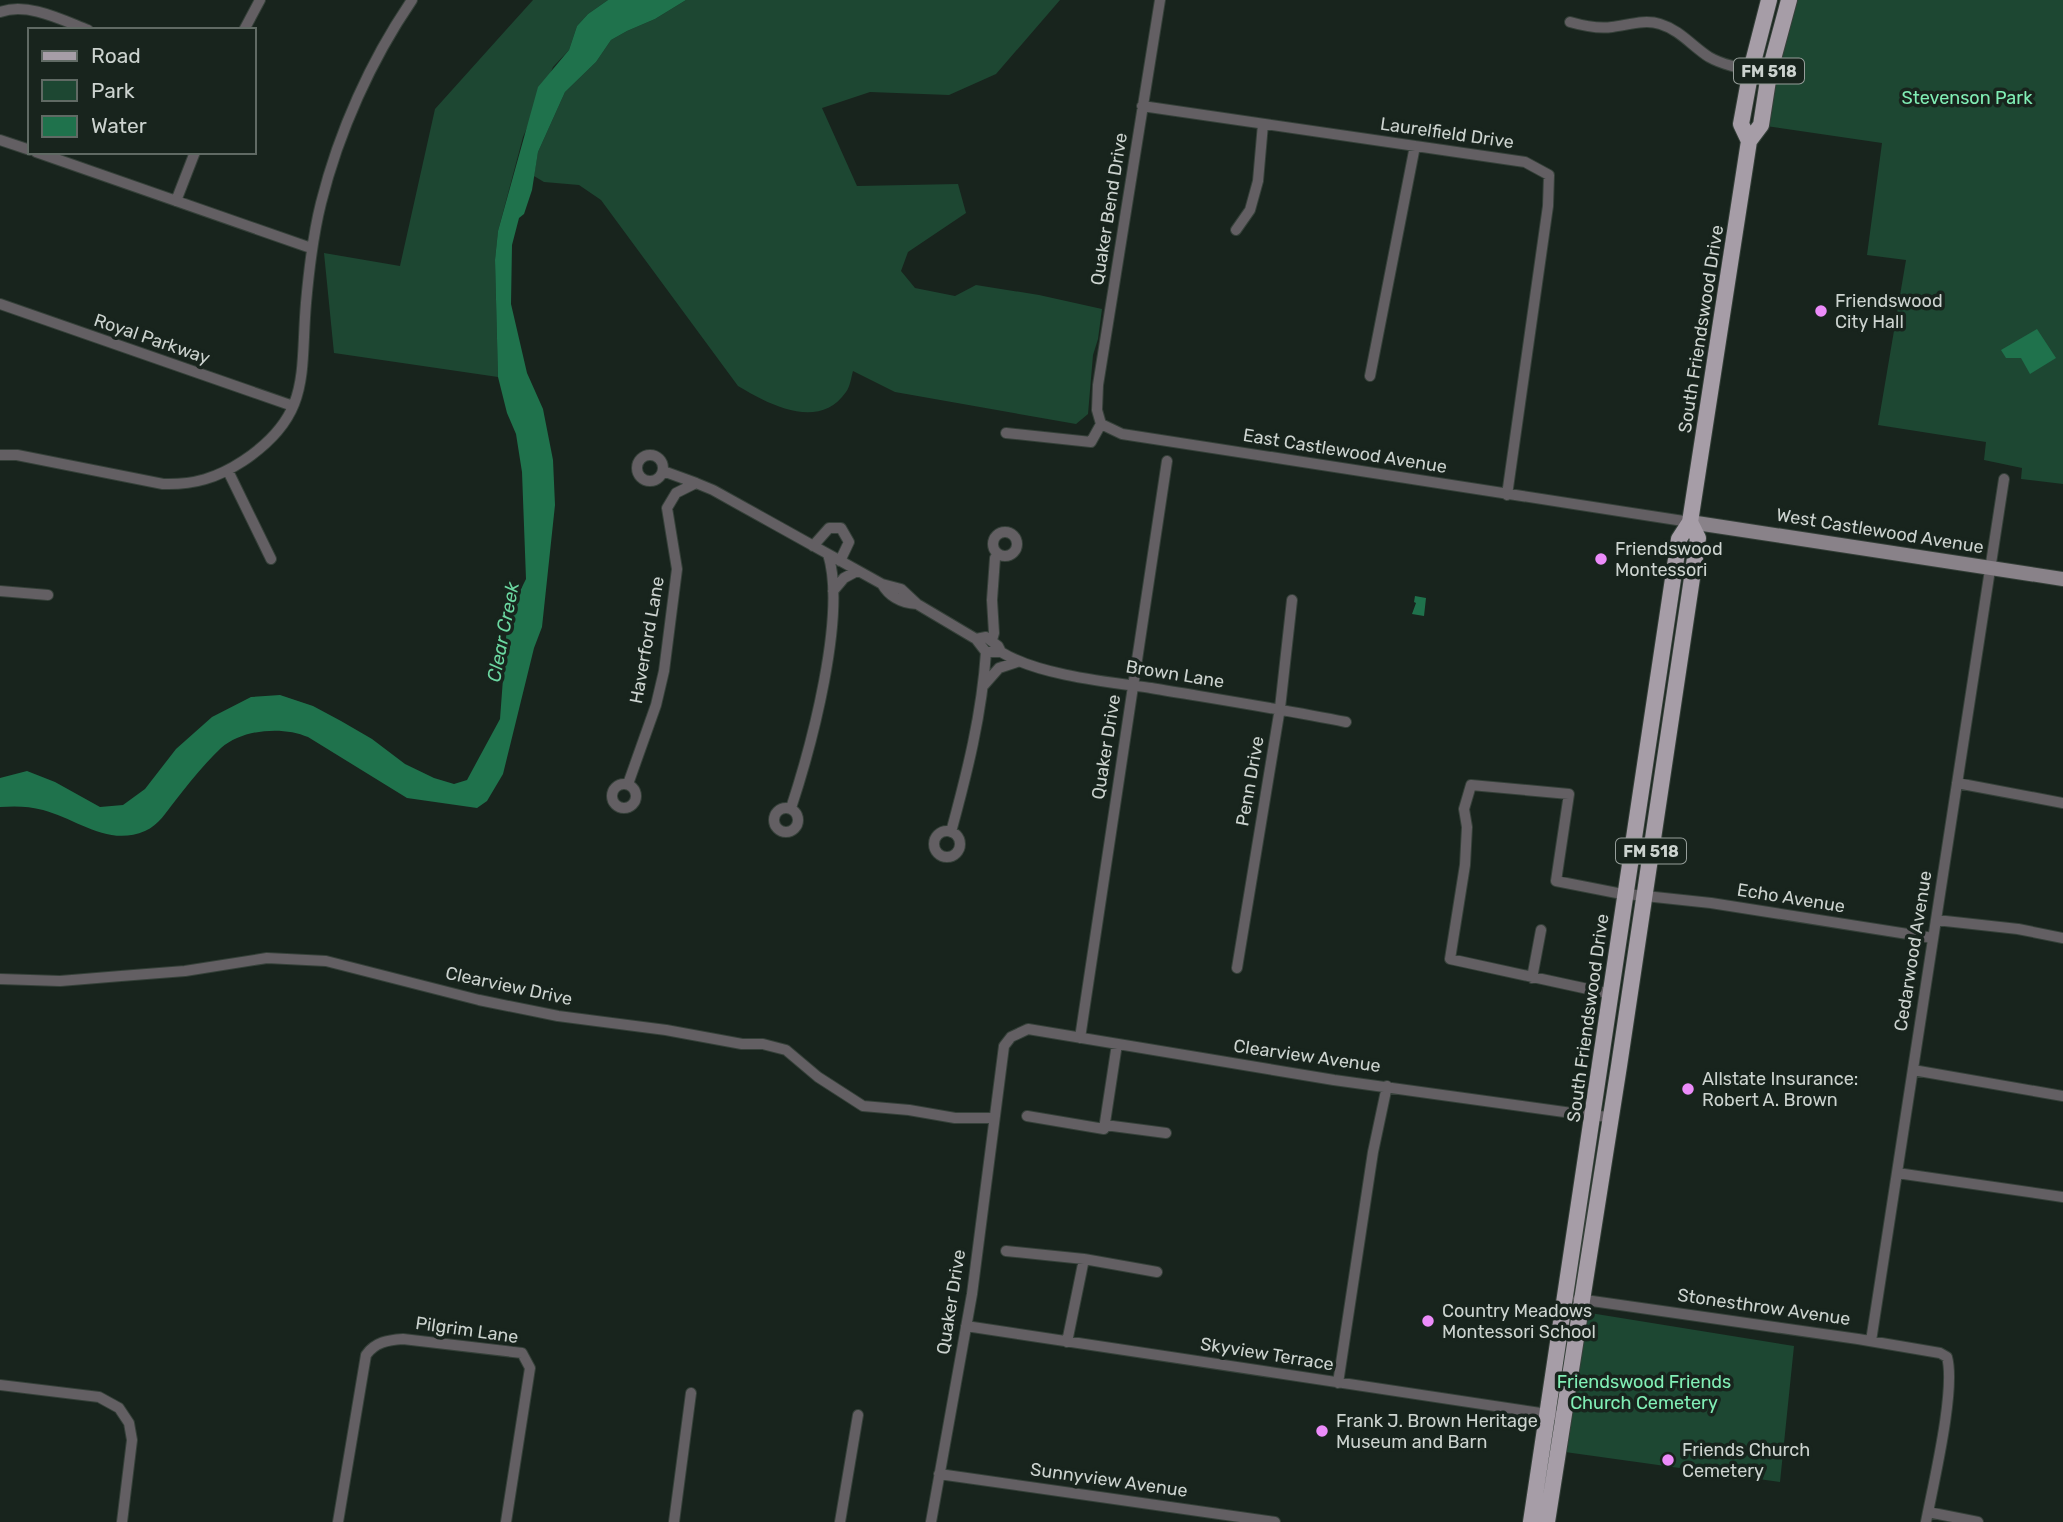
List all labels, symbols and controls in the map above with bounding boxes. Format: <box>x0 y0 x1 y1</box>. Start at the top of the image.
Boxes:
legend <box>28 28 256 154</box>
text: Road <box>91 43 141 68</box>
road number: FM 518 <box>1734 58 1804 83</box>
text: Park <box>91 78 135 103</box>
park label: Stevenson Park <box>1902 87 2033 109</box>
text: Water <box>91 113 147 138</box>
street label: Laurelfield Drive <box>1379 113 1515 153</box>
street label: Quaker Bend Drive <box>1086 131 1132 287</box>
street label: South Friendswood Drive <box>1674 223 1728 435</box>
place label: Friendswood City Hall <box>1835 290 1943 333</box>
marker: Friendswood City Hall <box>1813 303 1829 319</box>
street label: Royal Parkway <box>91 309 213 369</box>
street label: East Castlewood Avenue <box>1241 424 1449 478</box>
street label: West Castlewood Avenue <box>1775 504 1985 558</box>
place label: Friendswood Montessori <box>1615 538 1723 581</box>
marker: Friendswood Montessori <box>1593 551 1609 567</box>
street label: Haverford Lane <box>625 575 669 705</box>
water label: Clear Creek <box>482 580 524 684</box>
street label: Brown Lane <box>1124 655 1226 693</box>
street label: Quaker Drive <box>1087 693 1125 801</box>
street label: Penn Drive <box>1231 734 1269 828</box>
road number: FM 518 <box>1616 838 1686 864</box>
street label: Cedarwood Avenue <box>1889 869 1937 1033</box>
street label: Echo Avenue <box>1735 879 1847 917</box>
street label: South Friendswood Drive <box>1562 912 1614 1124</box>
street label: Clearview Drive <box>444 962 574 1010</box>
street label: Clearview Avenue <box>1232 1035 1382 1077</box>
place label: Allstate Insurance: Robert A. Brown <box>1702 1068 1858 1111</box>
marker: Allstate Insurance: Robert A. Brown <box>1680 1081 1696 1097</box>
street label: Quaker Drive <box>932 1248 970 1356</box>
street label: Stonesthrow Avenue <box>1676 1284 1852 1330</box>
place label: Country Meadows Montessori School <box>1442 1300 1596 1343</box>
street label: Pilgrim Lane <box>414 1312 520 1348</box>
marker: Country Meadows Montessori School <box>1420 1313 1436 1329</box>
street label: Skyview Terrace <box>1199 1333 1335 1375</box>
park label: Friendswood Friends Church Cemetery <box>1557 1371 1731 1414</box>
place label: Frank J. Brown Heritage Museum and Barn <box>1336 1410 1538 1453</box>
marker: Frank J. Brown Heritage Museum and Barn <box>1314 1423 1330 1439</box>
place label: Friends Church Cemetery <box>1682 1439 1810 1482</box>
marker: Friends Church Cemetery <box>1660 1452 1676 1468</box>
street label: Sunnyview Avenue <box>1029 1458 1189 1502</box>

